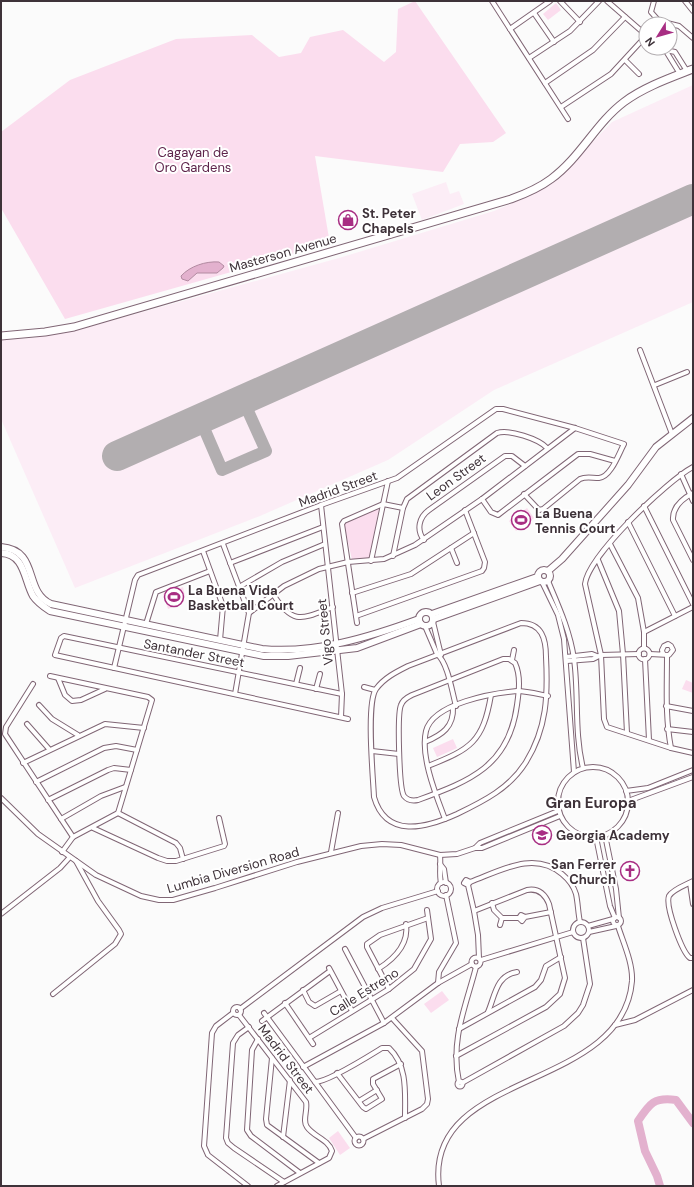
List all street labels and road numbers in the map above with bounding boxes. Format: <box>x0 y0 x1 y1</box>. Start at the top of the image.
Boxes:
street label: Masterson Avenue <box>227 230 339 276</box>
street label: Leon Street <box>423 450 489 504</box>
street label: Madrid Street <box>296 467 380 511</box>
street label: Vigo Street <box>313 598 337 666</box>
street label: Santander Street <box>142 635 246 671</box>
street label: Lumbia Diversion Road <box>165 843 301 897</box>
street label: Calle Estreno <box>326 964 402 1020</box>
street label: Madrid Street <box>254 1021 318 1097</box>

